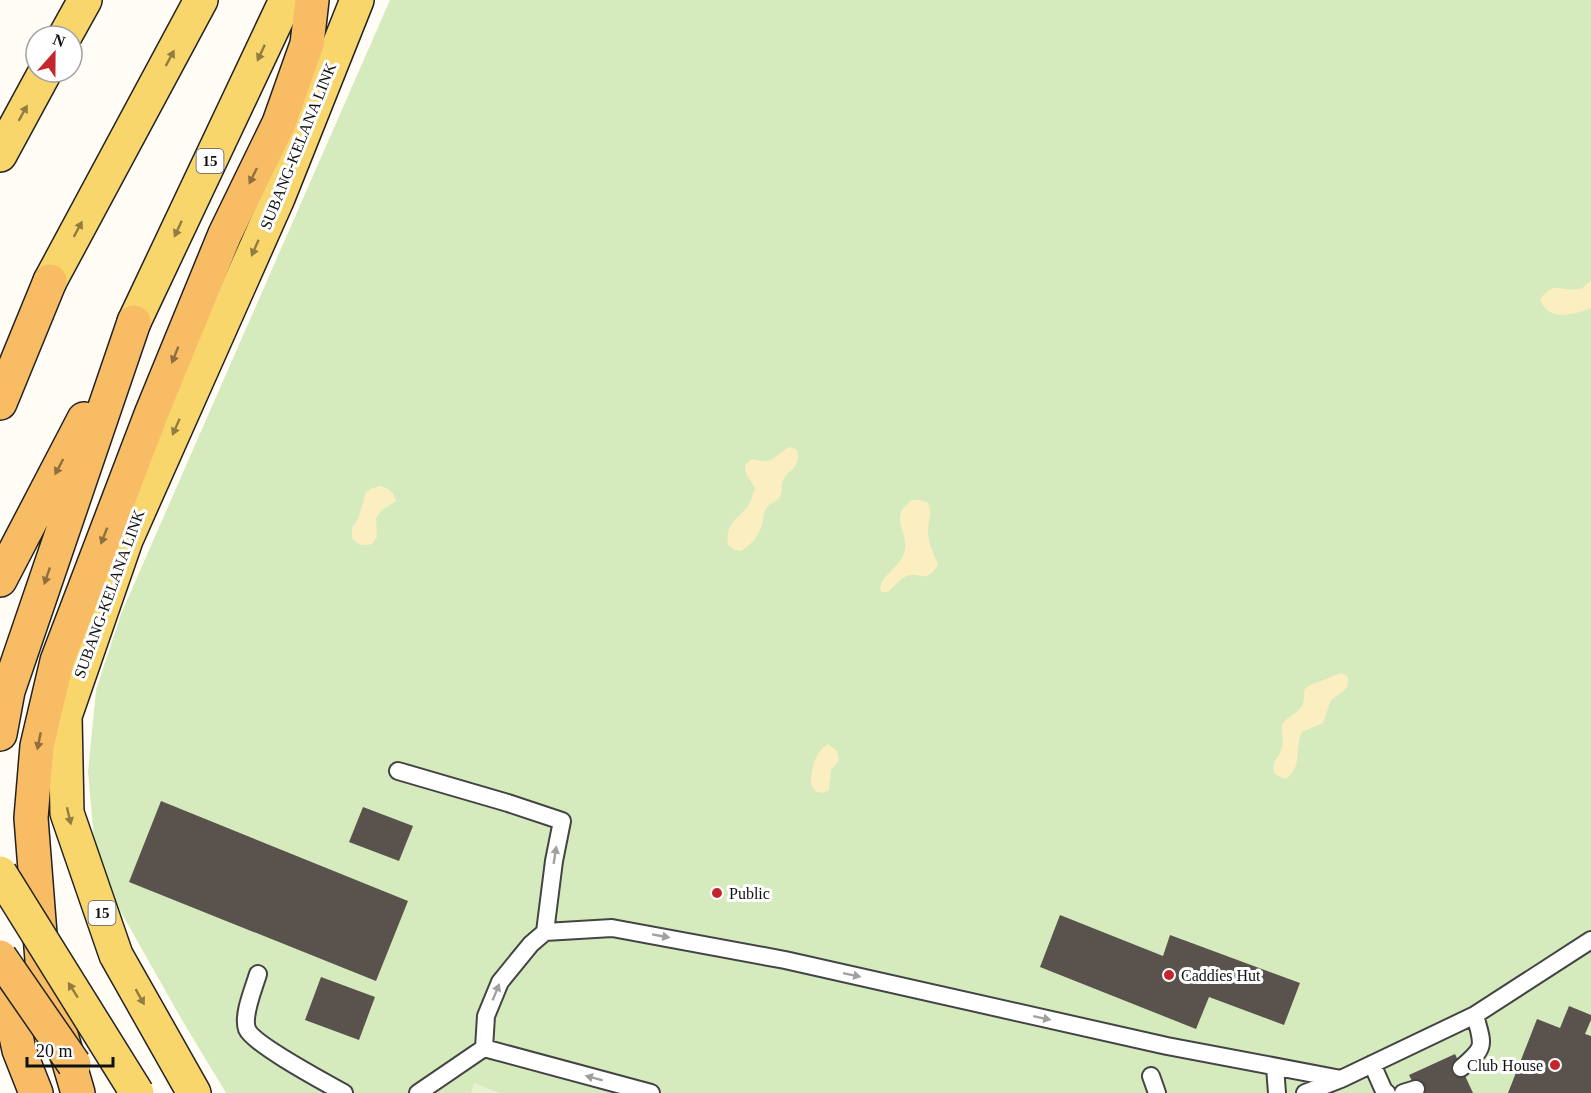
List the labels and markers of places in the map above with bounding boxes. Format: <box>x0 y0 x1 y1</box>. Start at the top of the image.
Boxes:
place label: Public <box>729 885 770 902</box>
marker: Public <box>710 886 724 900</box>
place label: Caddies Hut <box>1181 967 1261 984</box>
marker: Caddies Hut <box>1162 968 1176 982</box>
place label: Club House <box>1467 1057 1543 1074</box>
marker: Club House <box>1548 1058 1562 1072</box>

